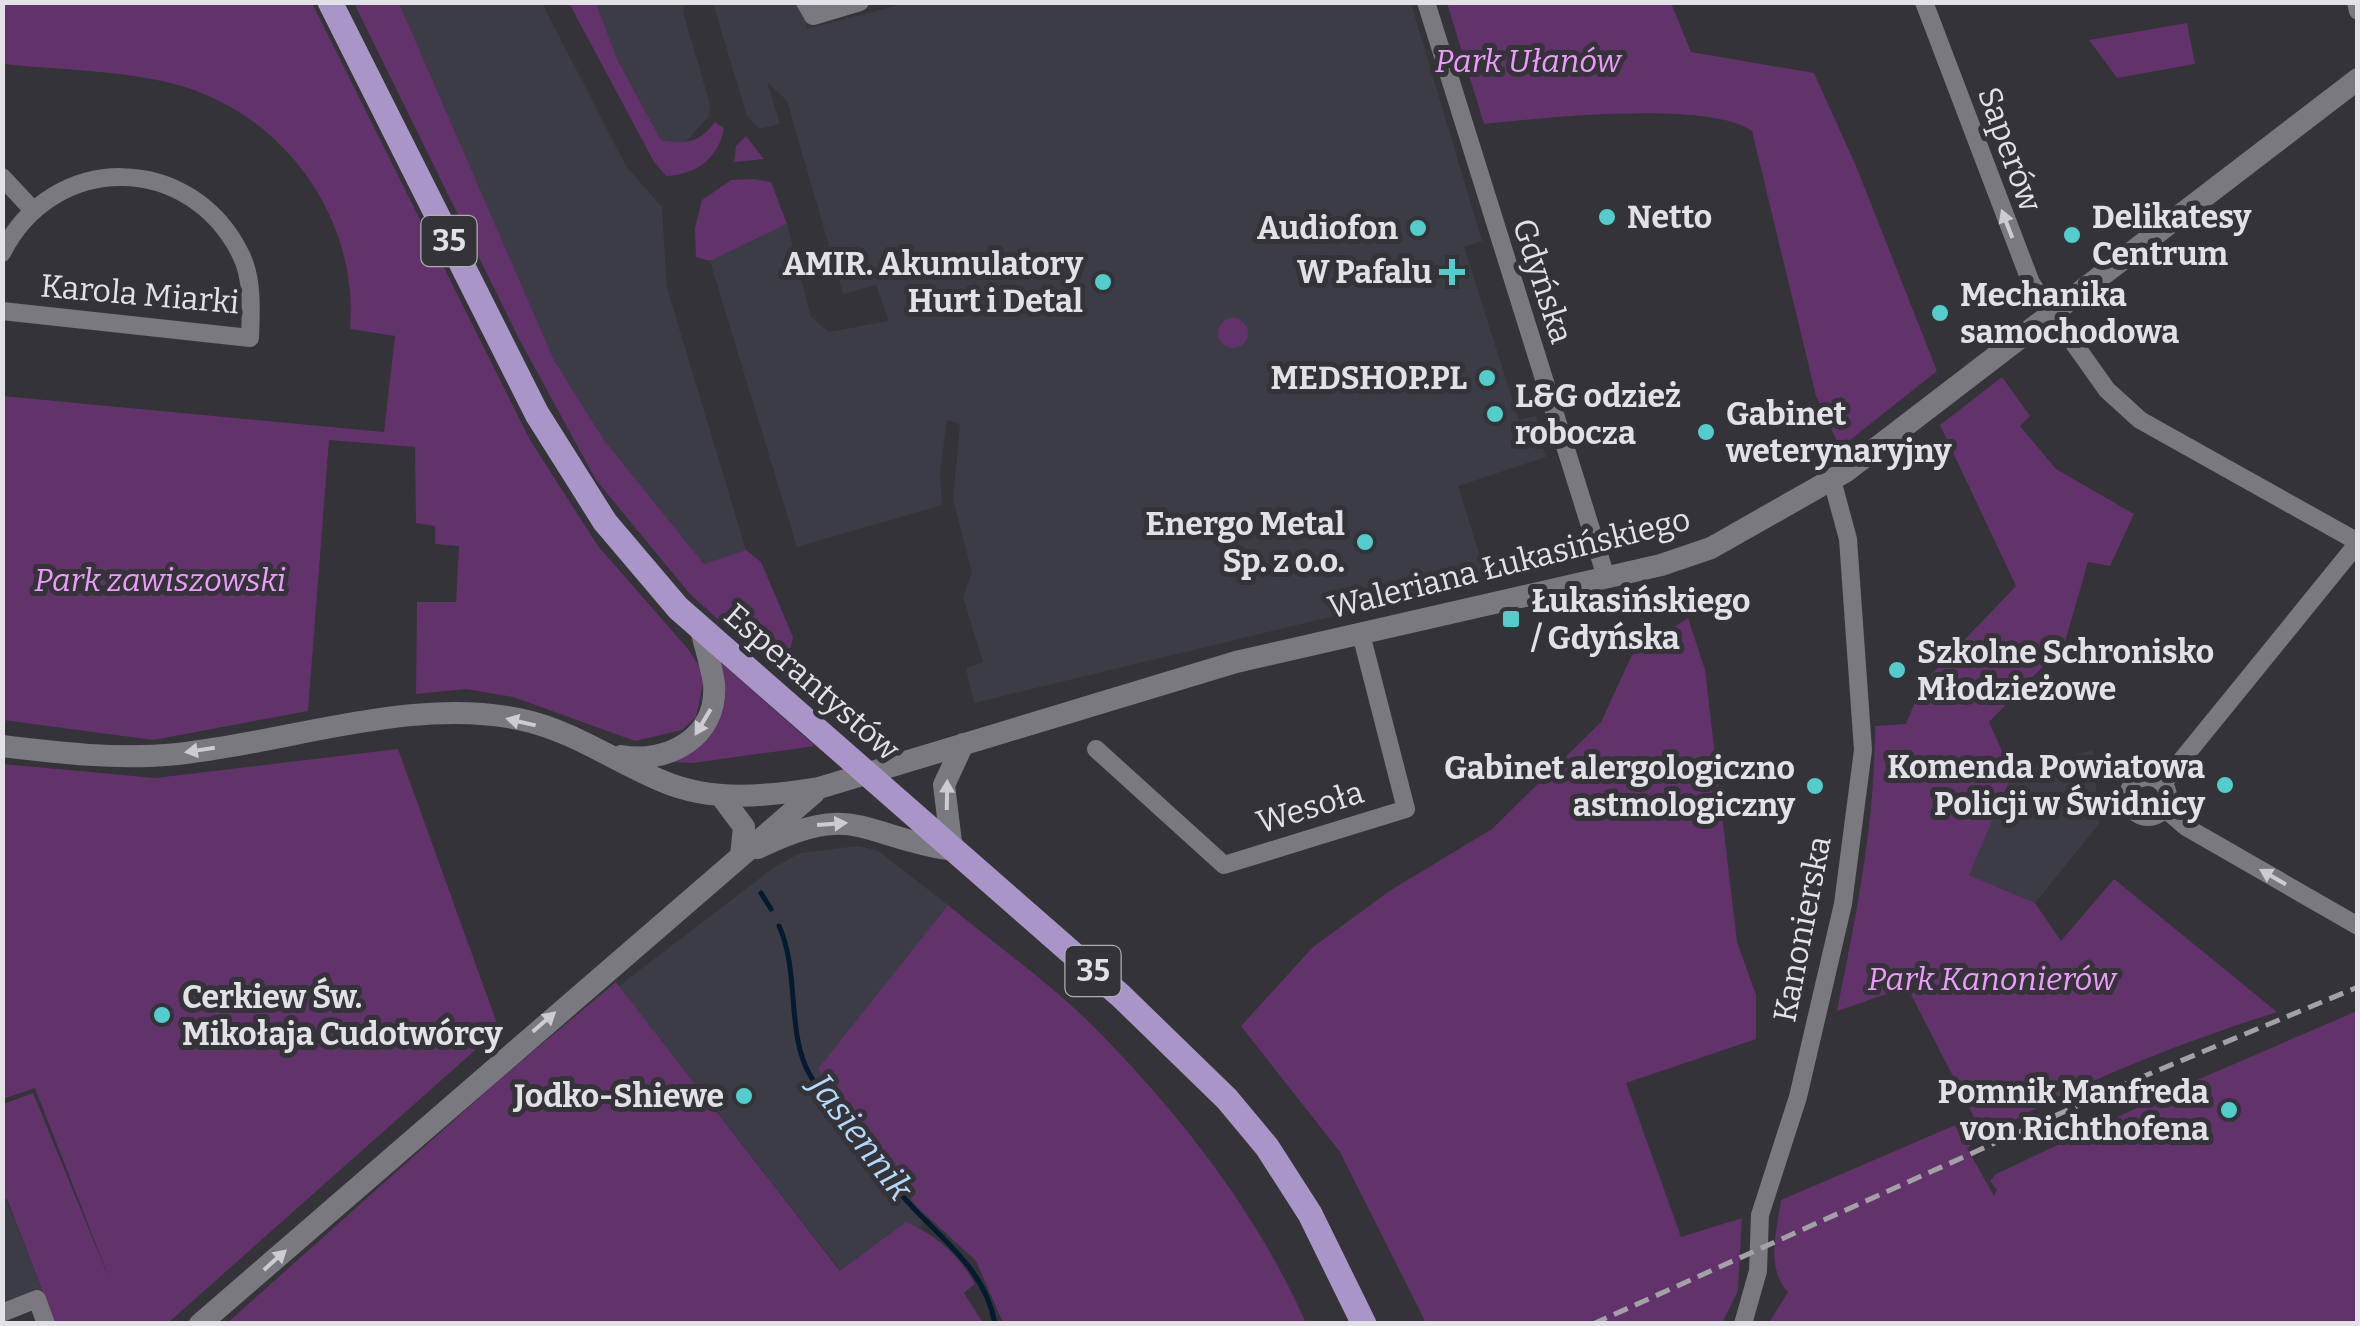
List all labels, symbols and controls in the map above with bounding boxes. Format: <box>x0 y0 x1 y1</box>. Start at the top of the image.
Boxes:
park label: Park Ułanów <box>1435 42 1623 80</box>
street label: Saperów <box>1970 82 2050 217</box>
place label: Netto <box>1627 198 1712 236</box>
place label: Delikatesy Centrum <box>2092 198 2252 273</box>
marker: Netto <box>1596 206 1618 228</box>
place label: Audiofon <box>1257 209 1398 247</box>
one-way arrow <box>1998 209 2014 239</box>
street label: Gdyńska <box>1505 214 1581 348</box>
road number: 35 <box>422 216 476 266</box>
marker: Audiofon <box>1407 217 1429 239</box>
marker: Delikatesy Centrum <box>2061 224 2083 246</box>
place label: AMIR. Akumulatory Hurt i Detal <box>783 245 1083 320</box>
place label: W Pafalu <box>1297 253 1432 291</box>
marker: W Pafalu <box>1441 261 1463 283</box>
street label: Karola Miarki <box>39 266 241 322</box>
marker: AMIR. Akumulatory Hurt i Detal <box>1092 271 1114 293</box>
place label: Mechanika samochodowa <box>1960 276 2179 351</box>
marker: Mechanika samochodowa <box>1929 302 1951 324</box>
place label: MEDSHOP.PL <box>1270 359 1467 397</box>
marker: MEDSHOP.PL <box>1476 367 1498 389</box>
place label: L&G odzież robocza <box>1515 377 1681 452</box>
place label: Gabinet weterynaryjny <box>1725 395 1952 470</box>
marker: L&G odzież robocza <box>1484 403 1506 425</box>
marker: Gabinet weterynaryjny <box>1695 421 1717 443</box>
street label: Waleriana Łukasińskiego <box>1324 500 1694 626</box>
place label: Energo Metal Sp. z o.o. <box>1146 505 1345 580</box>
marker: Energo Metal Sp. z o.o. <box>1354 531 1376 553</box>
park label: Park zawiszowski <box>34 561 286 599</box>
place label: Łukasińskiego / Gdyńska <box>1530 582 1751 657</box>
street label: Esperantystów <box>717 596 908 769</box>
marker: Łukasińskiego / Gdyńska <box>1500 608 1522 630</box>
place label: Szkolne Schronisko Młodzieżowe <box>1917 633 2214 708</box>
marker: Szkolne Schronisko Młodzieżowe <box>1886 659 1908 681</box>
one-way arrow <box>694 709 713 736</box>
one-way arrow <box>506 713 537 729</box>
one-way arrow <box>184 743 215 758</box>
place label: Komenda Powiatowa Policji w Świdnicy <box>1887 748 2205 823</box>
place label: Gabinet alergologiczno astmologiczny <box>1444 749 1795 824</box>
street label: Wesoła <box>1252 773 1368 841</box>
marker: Komenda Powiatowa Policji w Świdnicy <box>2214 774 2236 796</box>
marker: Gabinet alergologiczno astmologiczny <box>1804 775 1826 797</box>
one-way arrow <box>939 779 955 810</box>
one-way arrow <box>817 816 848 832</box>
street label: Kanonierska <box>1765 833 1839 1025</box>
one-way arrow <box>2259 869 2287 887</box>
road number: 35 <box>1066 946 1120 996</box>
park label: Park Kanonierów <box>1868 960 2119 998</box>
place label: Cerkiew Św. Mikołaja Cudotwórcy <box>182 977 503 1053</box>
marker: Cerkiew Św. Mikołaja Cudotwórcy <box>151 1004 173 1026</box>
one-way arrow <box>531 1011 556 1033</box>
water label: Jasiennik <box>798 1063 923 1209</box>
place label: Pomnik Manfreda von Richthofena <box>1938 1073 2209 1148</box>
place label: Jodko-Shiewe <box>512 1077 724 1115</box>
marker: Jodko-Shiewe <box>733 1085 755 1107</box>
marker: Pomnik Manfreda von Richthofena <box>2218 1099 2240 1121</box>
one-way arrow <box>262 1250 287 1272</box>

